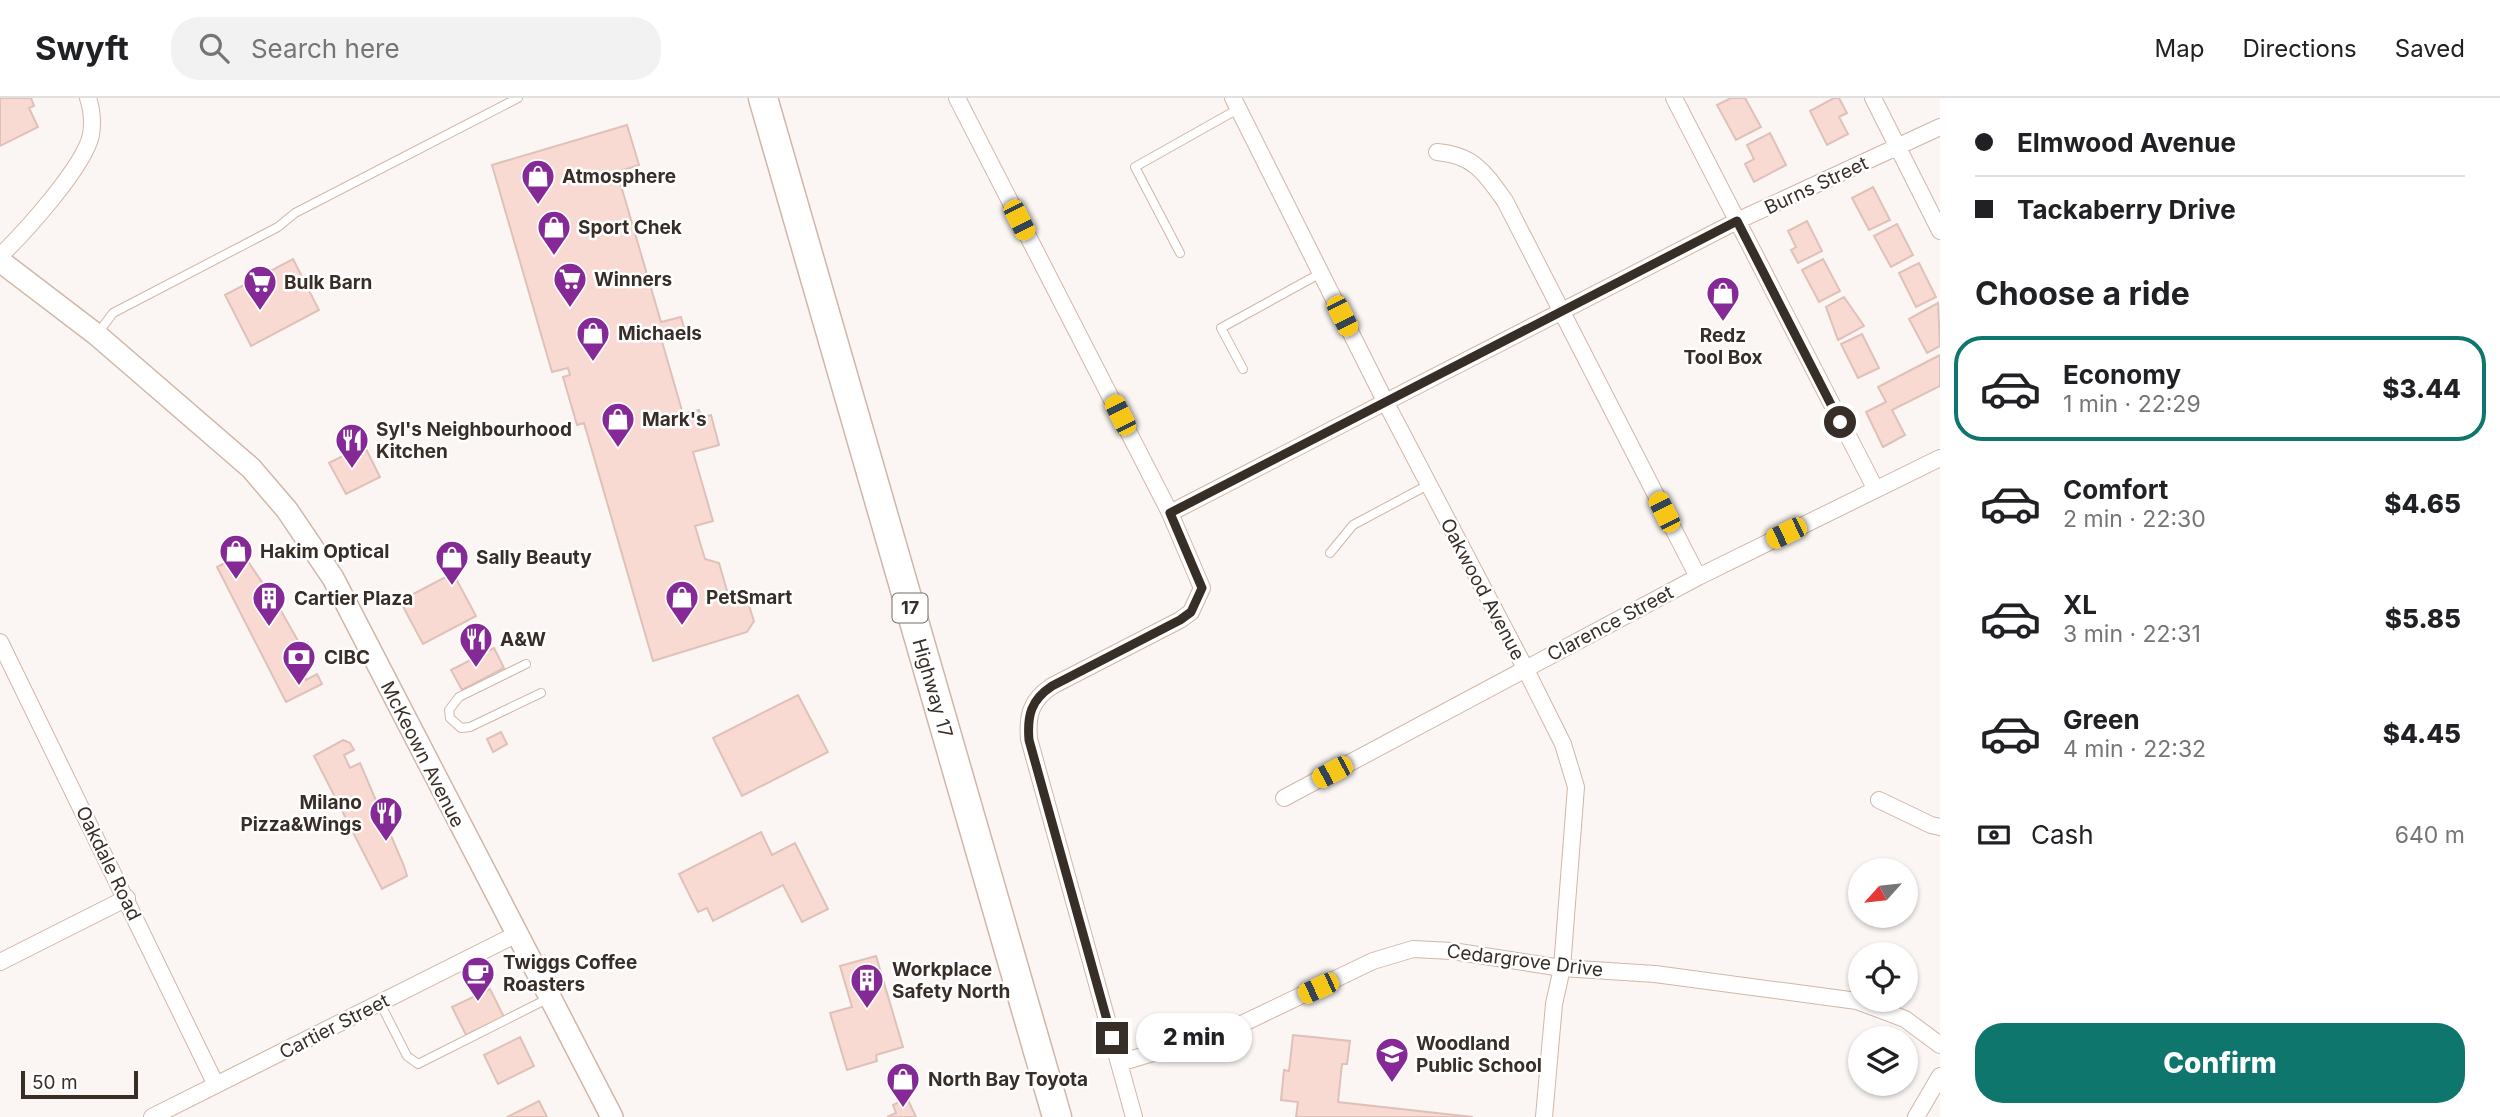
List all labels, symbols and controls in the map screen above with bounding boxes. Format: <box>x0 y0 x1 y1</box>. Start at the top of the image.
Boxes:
search box <box>171 17 661 80</box>
text: Swyft <box>35 28 129 68</box>
icon: search <box>195 29 233 67</box>
text: Search here <box>251 33 400 64</box>
text: Map <box>2155 34 2204 63</box>
text: Directions <box>2242 34 2357 63</box>
text: Saved <box>2395 34 2465 63</box>
text: Elmwood Avenue <box>2017 127 2236 158</box>
street label: Burns Street <box>1761 152 1872 219</box>
shop icon: Atmosphere <box>519 157 557 206</box>
place label: Atmosphere <box>562 165 676 188</box>
text: Tackaberry Drive <box>2017 194 2236 225</box>
car <box>1001 197 1038 243</box>
shop icon: Sport Chek <box>535 208 573 257</box>
place label: Sport Chek <box>578 216 682 239</box>
supermarket icon: Winners <box>551 260 589 309</box>
supermarket icon: Bulk Barn <box>241 263 279 312</box>
place label: Winners <box>594 268 672 291</box>
place label: Bulk Barn <box>284 271 372 294</box>
shop icon: Redz Tool Box <box>1704 274 1742 323</box>
text: Choose a ride <box>1975 274 2190 313</box>
car <box>1324 293 1361 339</box>
shop icon: Michaels <box>574 314 612 363</box>
place label: Michaels <box>618 322 702 345</box>
place label: Redz Tool Box <box>1683 324 1763 369</box>
icon: car <box>1979 357 2042 420</box>
text: Economy <box>2063 359 2181 390</box>
text: $3.44 <box>2382 373 2461 404</box>
text: 1 min · 22:29 <box>2063 390 2201 418</box>
car <box>1102 392 1139 438</box>
shop icon: Mark's <box>599 400 637 449</box>
route start <box>1824 406 1856 438</box>
place label: Mark's <box>642 408 707 431</box>
place label: Syl's Neighbourhood Kitchen <box>376 418 572 463</box>
restaurant icon: Syl's Neighbourhood Kitchen <box>333 421 371 470</box>
icon: car <box>1979 472 2042 535</box>
text: Comfort <box>2063 474 2168 505</box>
text: $4.65 <box>2384 488 2461 519</box>
car <box>1646 489 1683 535</box>
text: 2 min · 22:30 <box>2063 505 2206 533</box>
street label: Oakwood Avenue <box>1435 514 1530 664</box>
car <box>1763 514 1810 552</box>
shop icon: Hakim Optical <box>217 532 255 581</box>
shop icon: Sally Beauty <box>433 538 471 587</box>
place label: Hakim Optical <box>260 540 390 563</box>
place label: Sally Beauty <box>476 546 592 569</box>
shop icon: PetSmart <box>663 578 701 627</box>
building icon: Cartier Plaza <box>250 579 288 628</box>
street label: Clarence Street <box>1543 581 1677 666</box>
place label: PetSmart <box>706 586 792 609</box>
place label: Cartier Plaza <box>294 587 413 610</box>
icon: car <box>1979 587 2042 650</box>
text: XL <box>2063 589 2097 620</box>
road number: 17 <box>892 594 928 622</box>
text: $5.85 <box>2385 603 2461 634</box>
restaurant icon: A&W <box>457 620 495 669</box>
text: 3 min · 22:31 <box>2063 620 2201 648</box>
place label: A&W <box>500 628 546 651</box>
street label: Highway 17 <box>907 636 958 740</box>
bank icon: CIBC <box>280 638 318 687</box>
place label: CIBC <box>324 646 370 669</box>
street label: McKeown Avenue <box>376 677 469 831</box>
icon: car <box>1979 702 2042 765</box>
text: Green <box>2063 704 2140 735</box>
text: $4.45 <box>2383 718 2461 749</box>
text: 4 min · 22:32 <box>2063 735 2206 763</box>
car <box>1309 753 1356 791</box>
place label: Milano Pizza&Wings <box>240 791 362 836</box>
restaurant icon: Milano Pizza&Wings <box>367 794 405 843</box>
street label: Oakdale Road <box>71 802 146 924</box>
icon: cash <box>1975 816 2013 854</box>
text: Cash <box>2031 819 2094 850</box>
text: 640 m <box>2395 821 2465 849</box>
north arrow <box>1848 858 1918 928</box>
map controls <box>1848 858 1918 1096</box>
street label: Cedargrove Drive <box>1445 939 1604 982</box>
button: locate <box>1848 942 1918 1012</box>
place label: Twiggs Coffee Roasters <box>503 951 637 996</box>
cafe icon: Twiggs Coffee Roasters <box>459 954 497 1003</box>
place label: Workplace Safety North <box>892 958 1010 1003</box>
building icon: Workplace Safety North <box>848 961 886 1010</box>
car <box>1295 970 1342 1006</box>
street label: Cartier Street <box>276 989 393 1064</box>
callout: 2 min <box>1136 1014 1252 1062</box>
route end <box>1096 1022 1128 1054</box>
text: 2 min <box>1163 1023 1225 1051</box>
button: Confirm <box>1975 1023 2465 1103</box>
button: layers <box>1848 1026 1918 1096</box>
place label: Woodland Public School <box>1416 1032 1542 1077</box>
school or university icon: Woodland Public School <box>1373 1035 1411 1084</box>
shop icon: North Bay Toyota <box>884 1060 922 1109</box>
scale bar <box>21 1068 138 1100</box>
place label: North Bay Toyota <box>928 1068 1088 1091</box>
text: 50 m <box>32 1071 78 1094</box>

